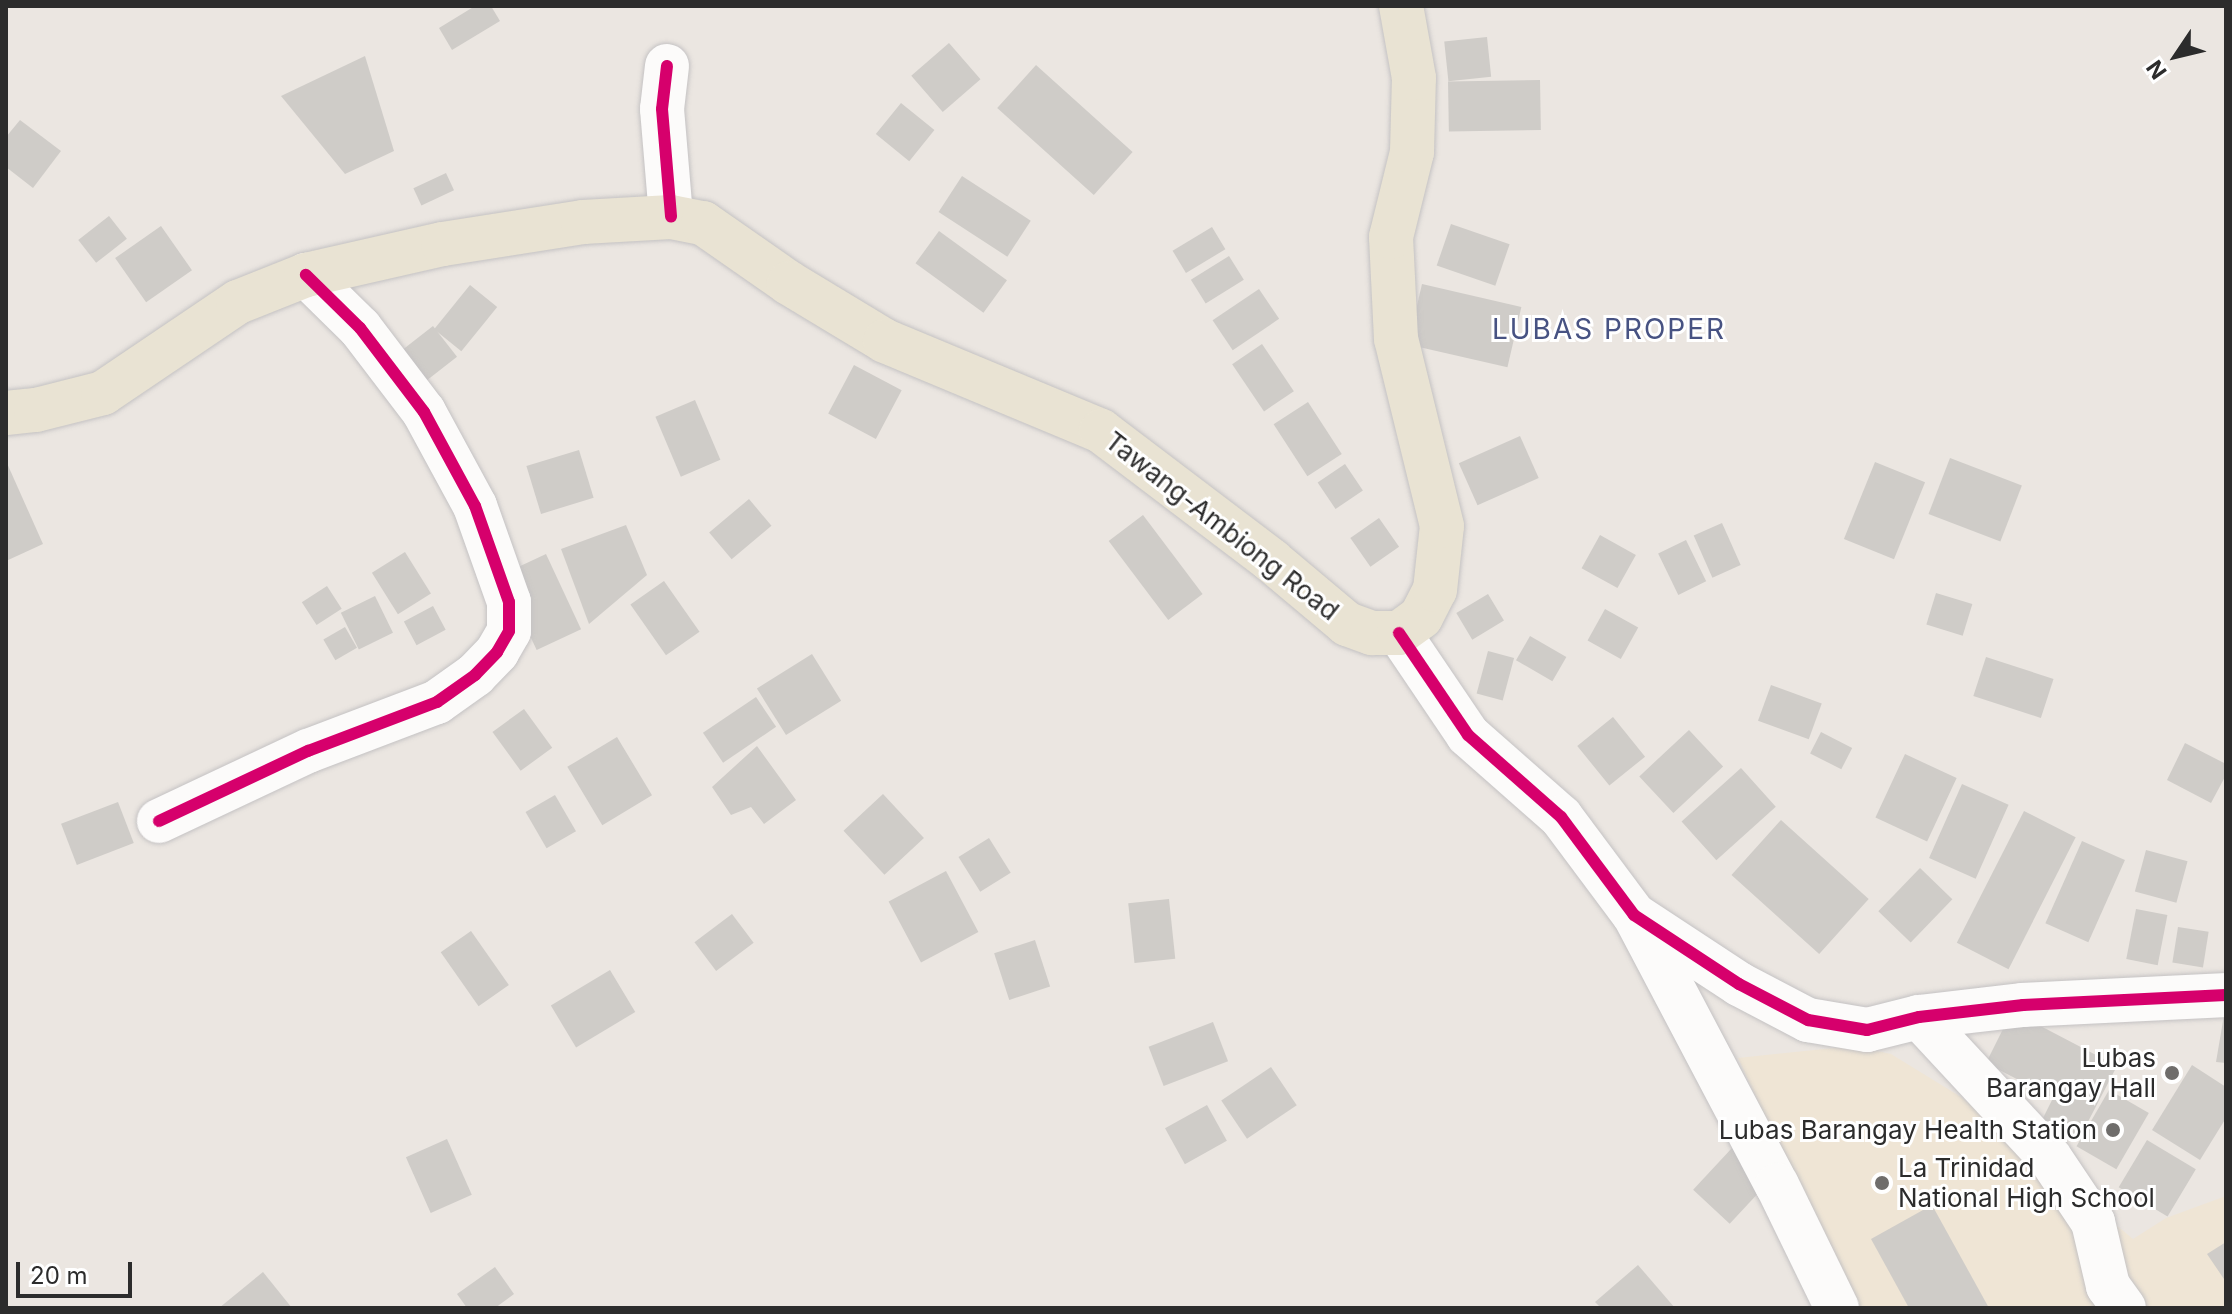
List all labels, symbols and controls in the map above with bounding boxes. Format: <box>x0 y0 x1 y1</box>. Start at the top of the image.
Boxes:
north arrow <box>2136 16 2216 96</box>
text: N <box>2141 55 2172 84</box>
district label: LUBAS PROPER <box>1492 312 1726 346</box>
street label: Tawang-Ambiong Road <box>1099 425 1345 627</box>
place label: Lubas Barangay Hall <box>1986 1042 2156 1104</box>
marker: Lubas Barangay Hall <box>2163 1064 2181 1082</box>
place label: Lubas Barangay Health Station <box>1719 1114 2097 1146</box>
marker: Lubas Barangay Health Station <box>2104 1121 2122 1139</box>
place label: La Trinidad National High School <box>1898 1152 2155 1214</box>
marker: La Trinidad National High School <box>1873 1174 1891 1192</box>
scale bar <box>20 1246 136 1296</box>
text: 20 m <box>30 1261 88 1290</box>

